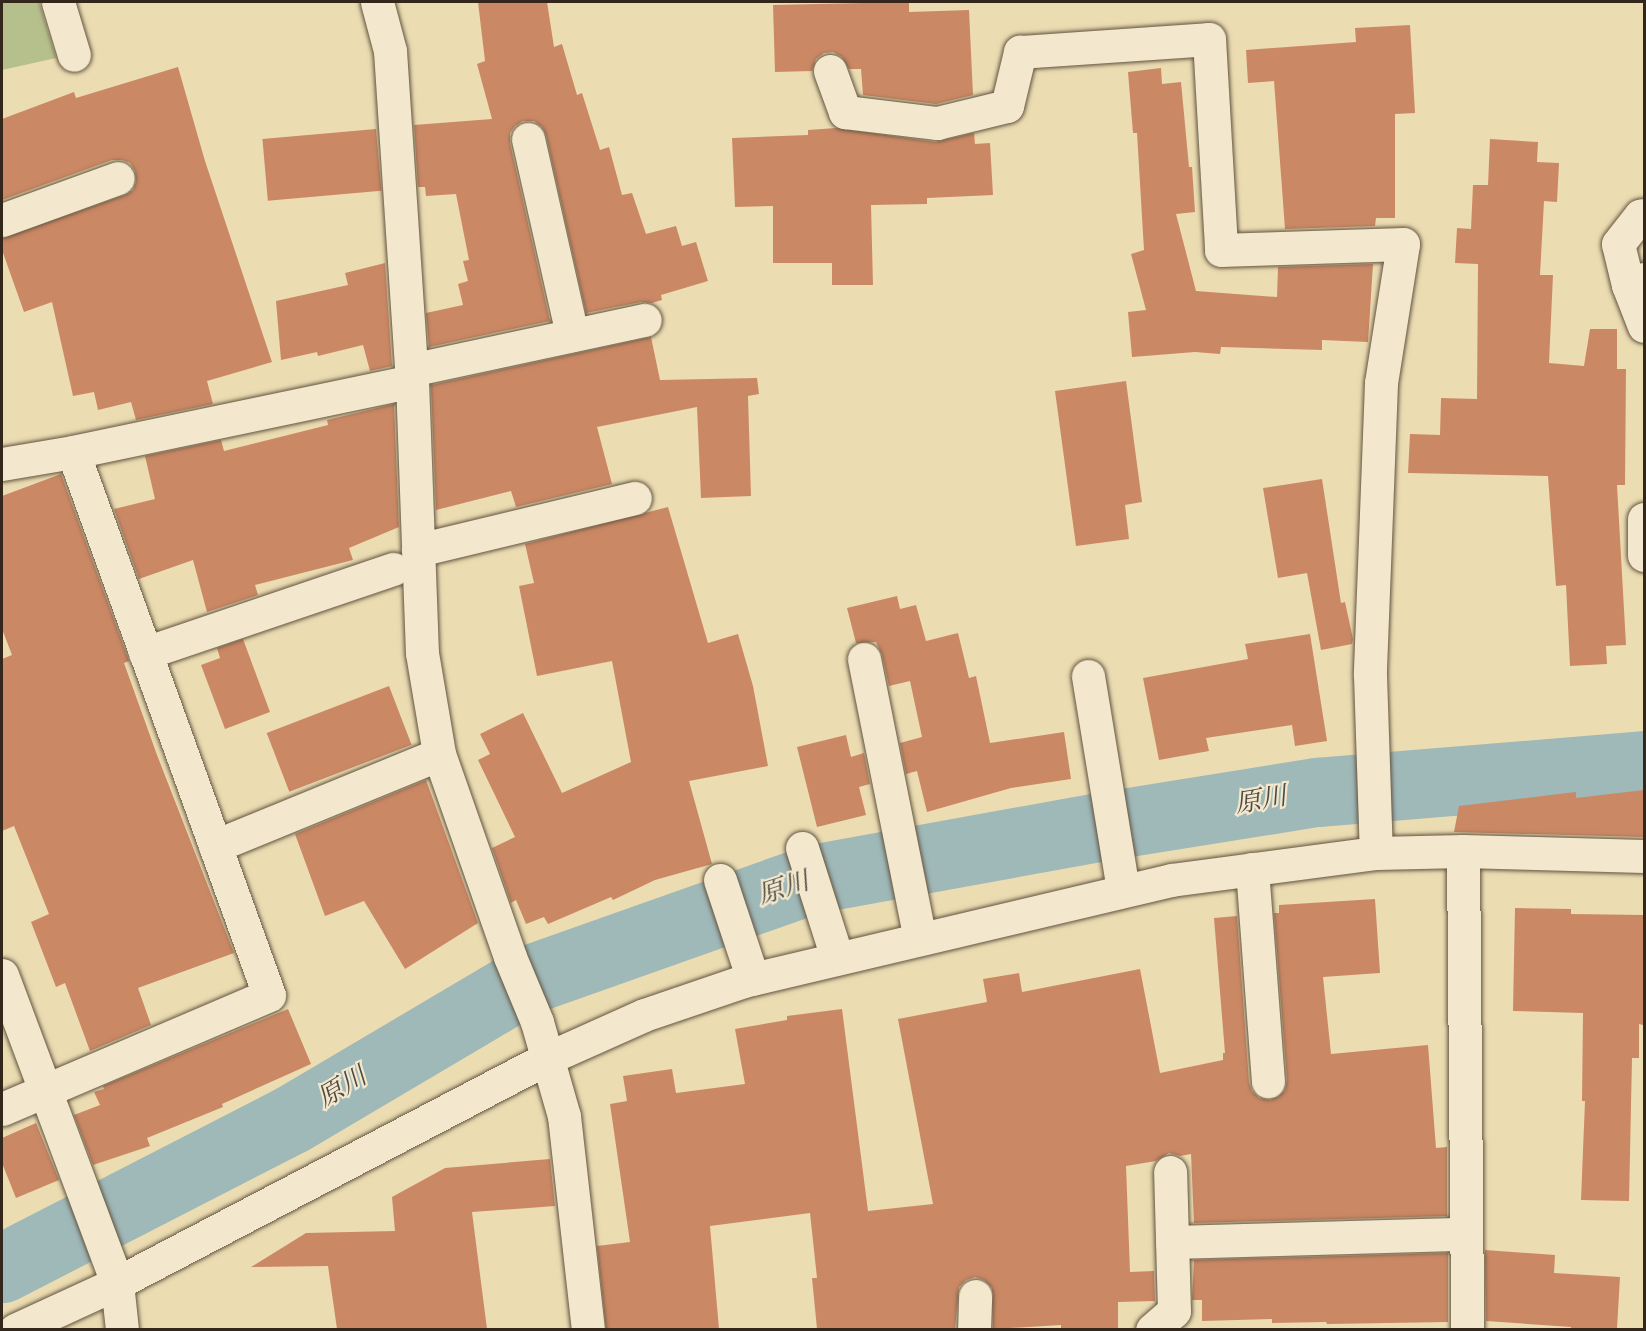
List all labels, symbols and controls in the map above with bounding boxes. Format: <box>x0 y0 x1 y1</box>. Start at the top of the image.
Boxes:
water label: 原川 <box>1233 782 1289 822</box>
water label: 原川 <box>754 867 814 913</box>
water label: 原川 <box>313 1062 373 1116</box>

